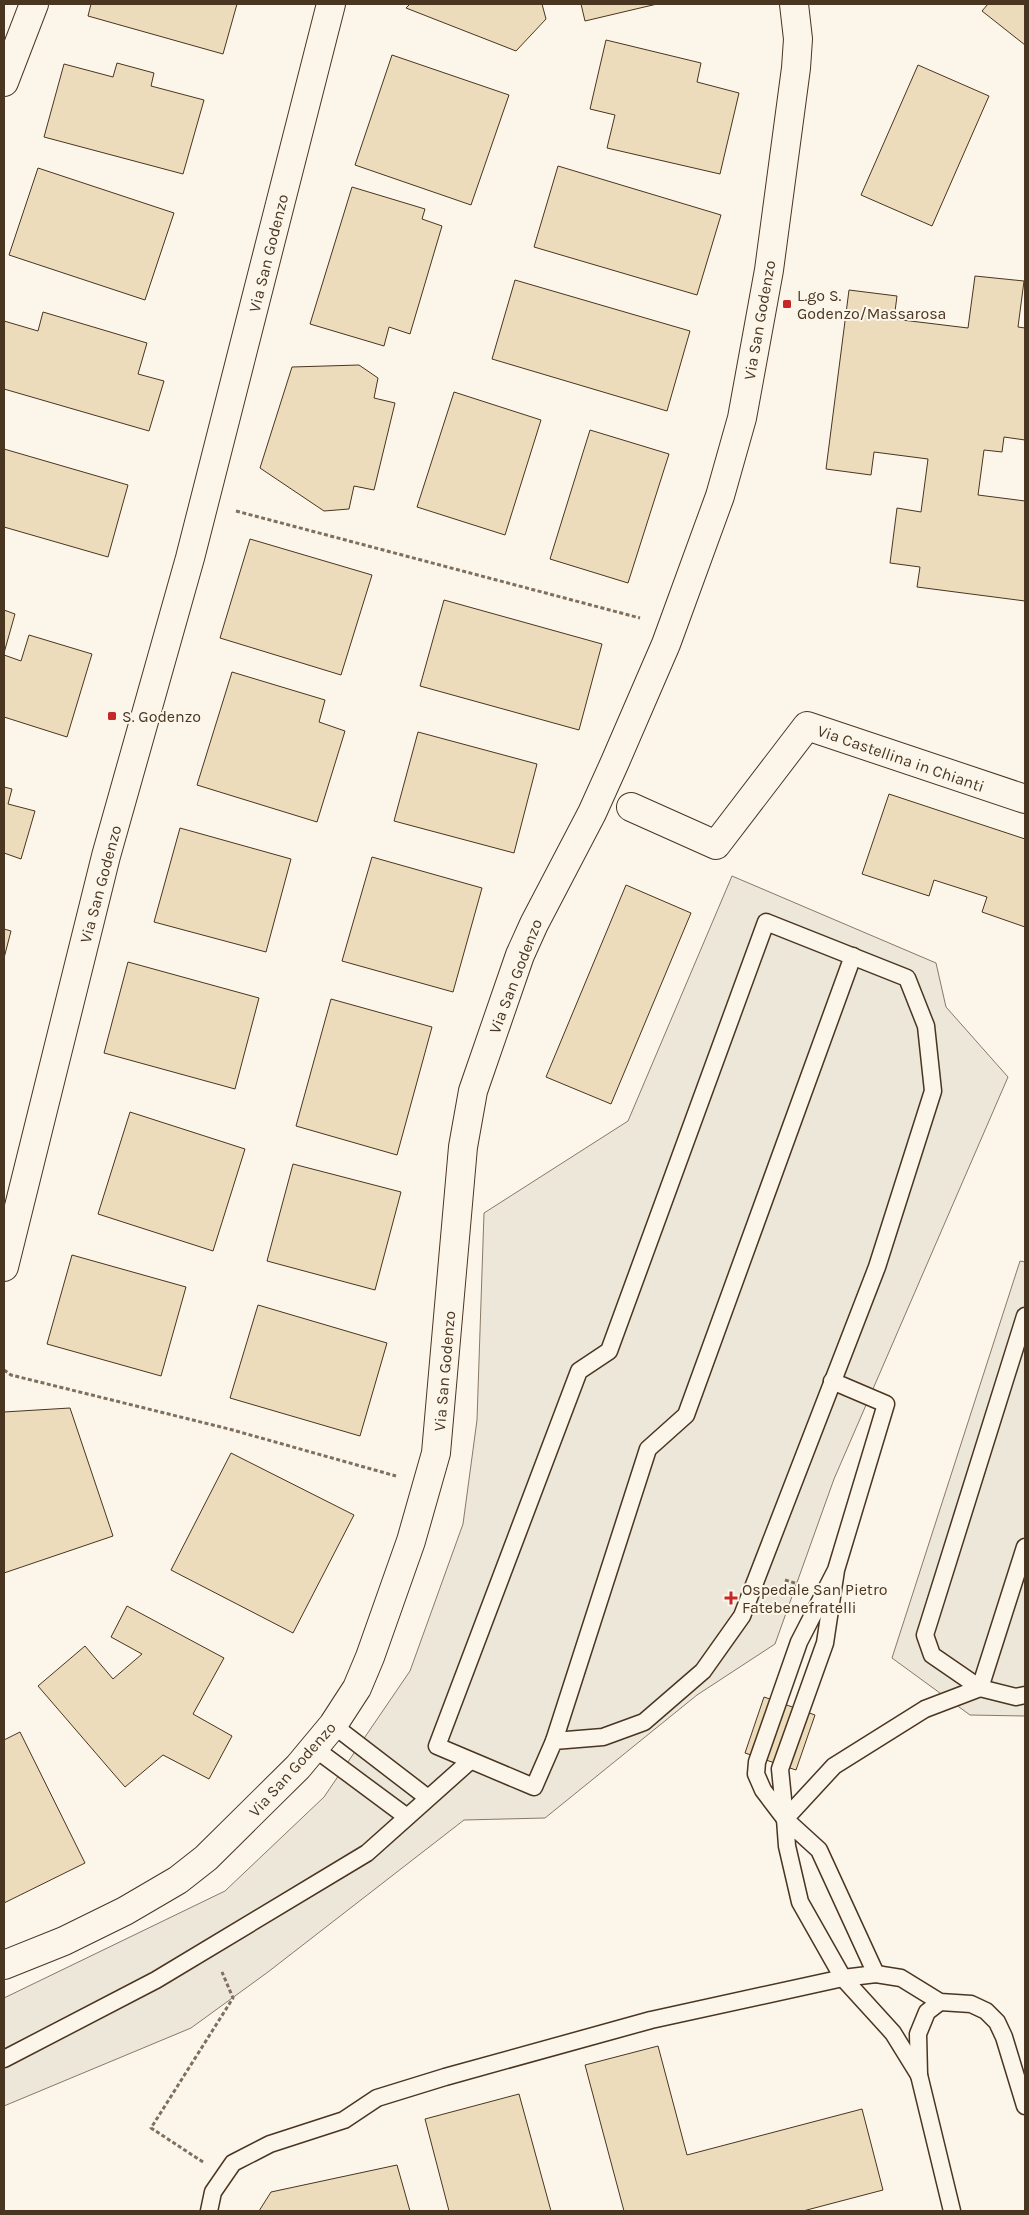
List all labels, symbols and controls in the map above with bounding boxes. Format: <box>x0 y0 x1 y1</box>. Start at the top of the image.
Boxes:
street label: Via San Godenzo <box>245 192 292 314</box>
street label: Via San Godenzo <box>740 259 779 381</box>
place label: L.go S. Godenzo/Massarosa <box>797 286 946 323</box>
marker: L.go S. Godenzo/Massarosa <box>781 298 793 310</box>
place label: S. Godenzo <box>122 707 201 726</box>
marker: S. Godenzo <box>106 710 118 722</box>
street label: Via Castellina in Chianti <box>815 721 987 796</box>
street label: Via San Godenzo <box>76 823 125 945</box>
street label: Via San Godenzo <box>485 916 546 1036</box>
street label: Via San Godenzo <box>430 1310 459 1432</box>
place label: Ospedale San Pietro Fatebenefratelli <box>742 1580 887 1617</box>
marker: Ospedale San Pietro Fatebenefratelli <box>724 1591 738 1605</box>
street label: Via San Godenzo <box>245 1718 340 1821</box>

